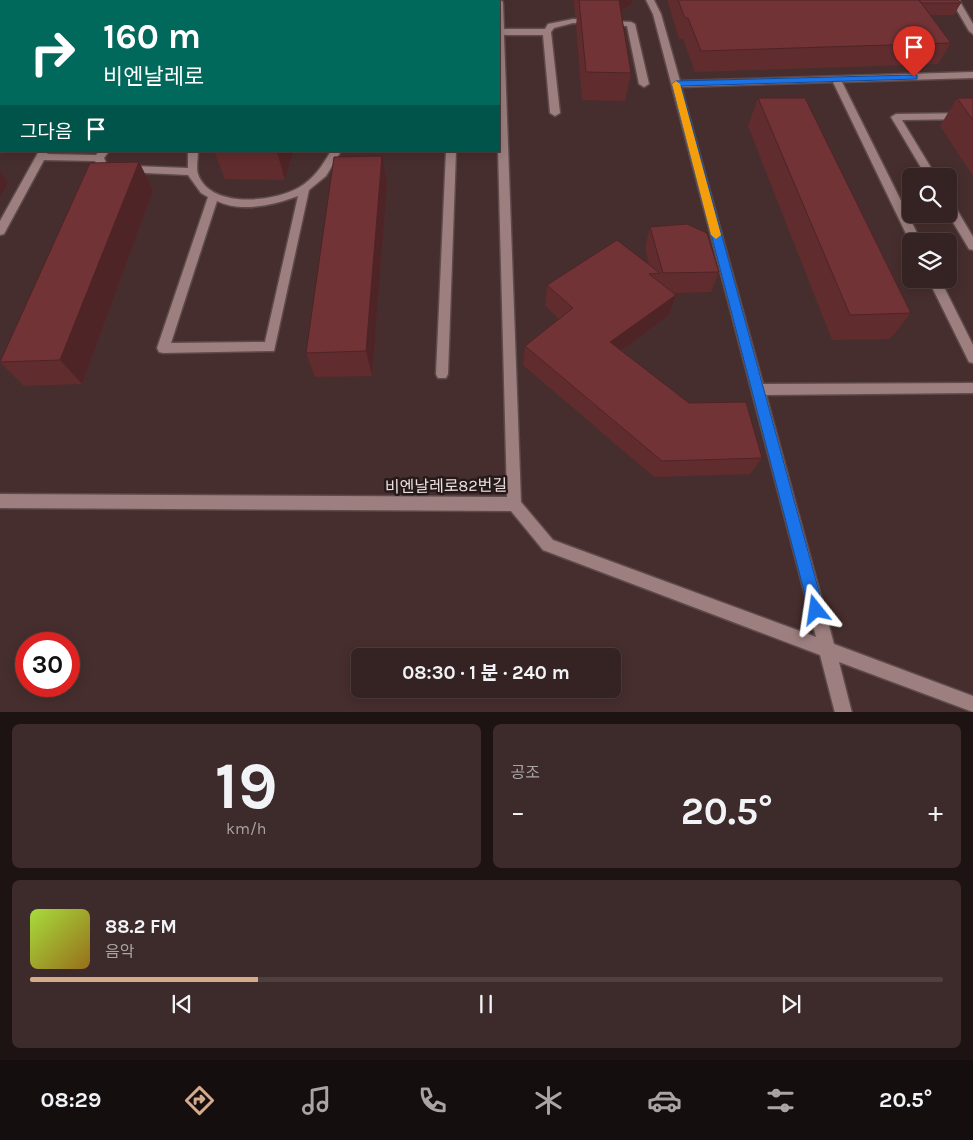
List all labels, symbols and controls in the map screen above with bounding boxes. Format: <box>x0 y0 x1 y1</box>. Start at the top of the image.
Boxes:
text: 160 m <box>103 16 201 57</box>
icon: right <box>20 20 85 85</box>
pin <box>893 26 935 77</box>
icon: arrive <box>900 33 928 61</box>
text: 비엔날레로 <box>103 64 204 90</box>
icon: arrive <box>82 115 110 143</box>
text: 그다음 <box>20 121 72 143</box>
map controls <box>902 168 957 288</box>
button: search <box>902 168 957 223</box>
button: layers <box>902 233 957 288</box>
street label: 비엔날레로82번길 <box>385 475 507 497</box>
position arrow <box>789 583 841 635</box>
speed limit sign: 30 <box>15 632 80 697</box>
text: 08:30 · 1 분 · 240 m <box>402 662 570 684</box>
text: 19 <box>215 748 278 824</box>
text: 공조 <box>511 763 540 782</box>
text: 20.5° <box>681 789 773 834</box>
text: − <box>511 795 525 828</box>
text: + <box>928 795 943 828</box>
text: km/h <box>226 819 267 838</box>
text: 88.2 FM <box>105 916 177 938</box>
text: 음악 <box>105 942 134 961</box>
icon: previous <box>168 990 196 1018</box>
icon: pause <box>472 990 500 1018</box>
icon: next <box>777 990 805 1018</box>
icon: directions <box>182 1083 217 1118</box>
icon: music <box>299 1083 334 1118</box>
icon: phone <box>415 1083 450 1118</box>
icon: climate <box>531 1083 566 1118</box>
icon: car <box>647 1083 682 1118</box>
icon: filters <box>763 1083 798 1118</box>
text: 08:29 <box>41 1087 101 1113</box>
text: 20.5° <box>879 1087 932 1113</box>

